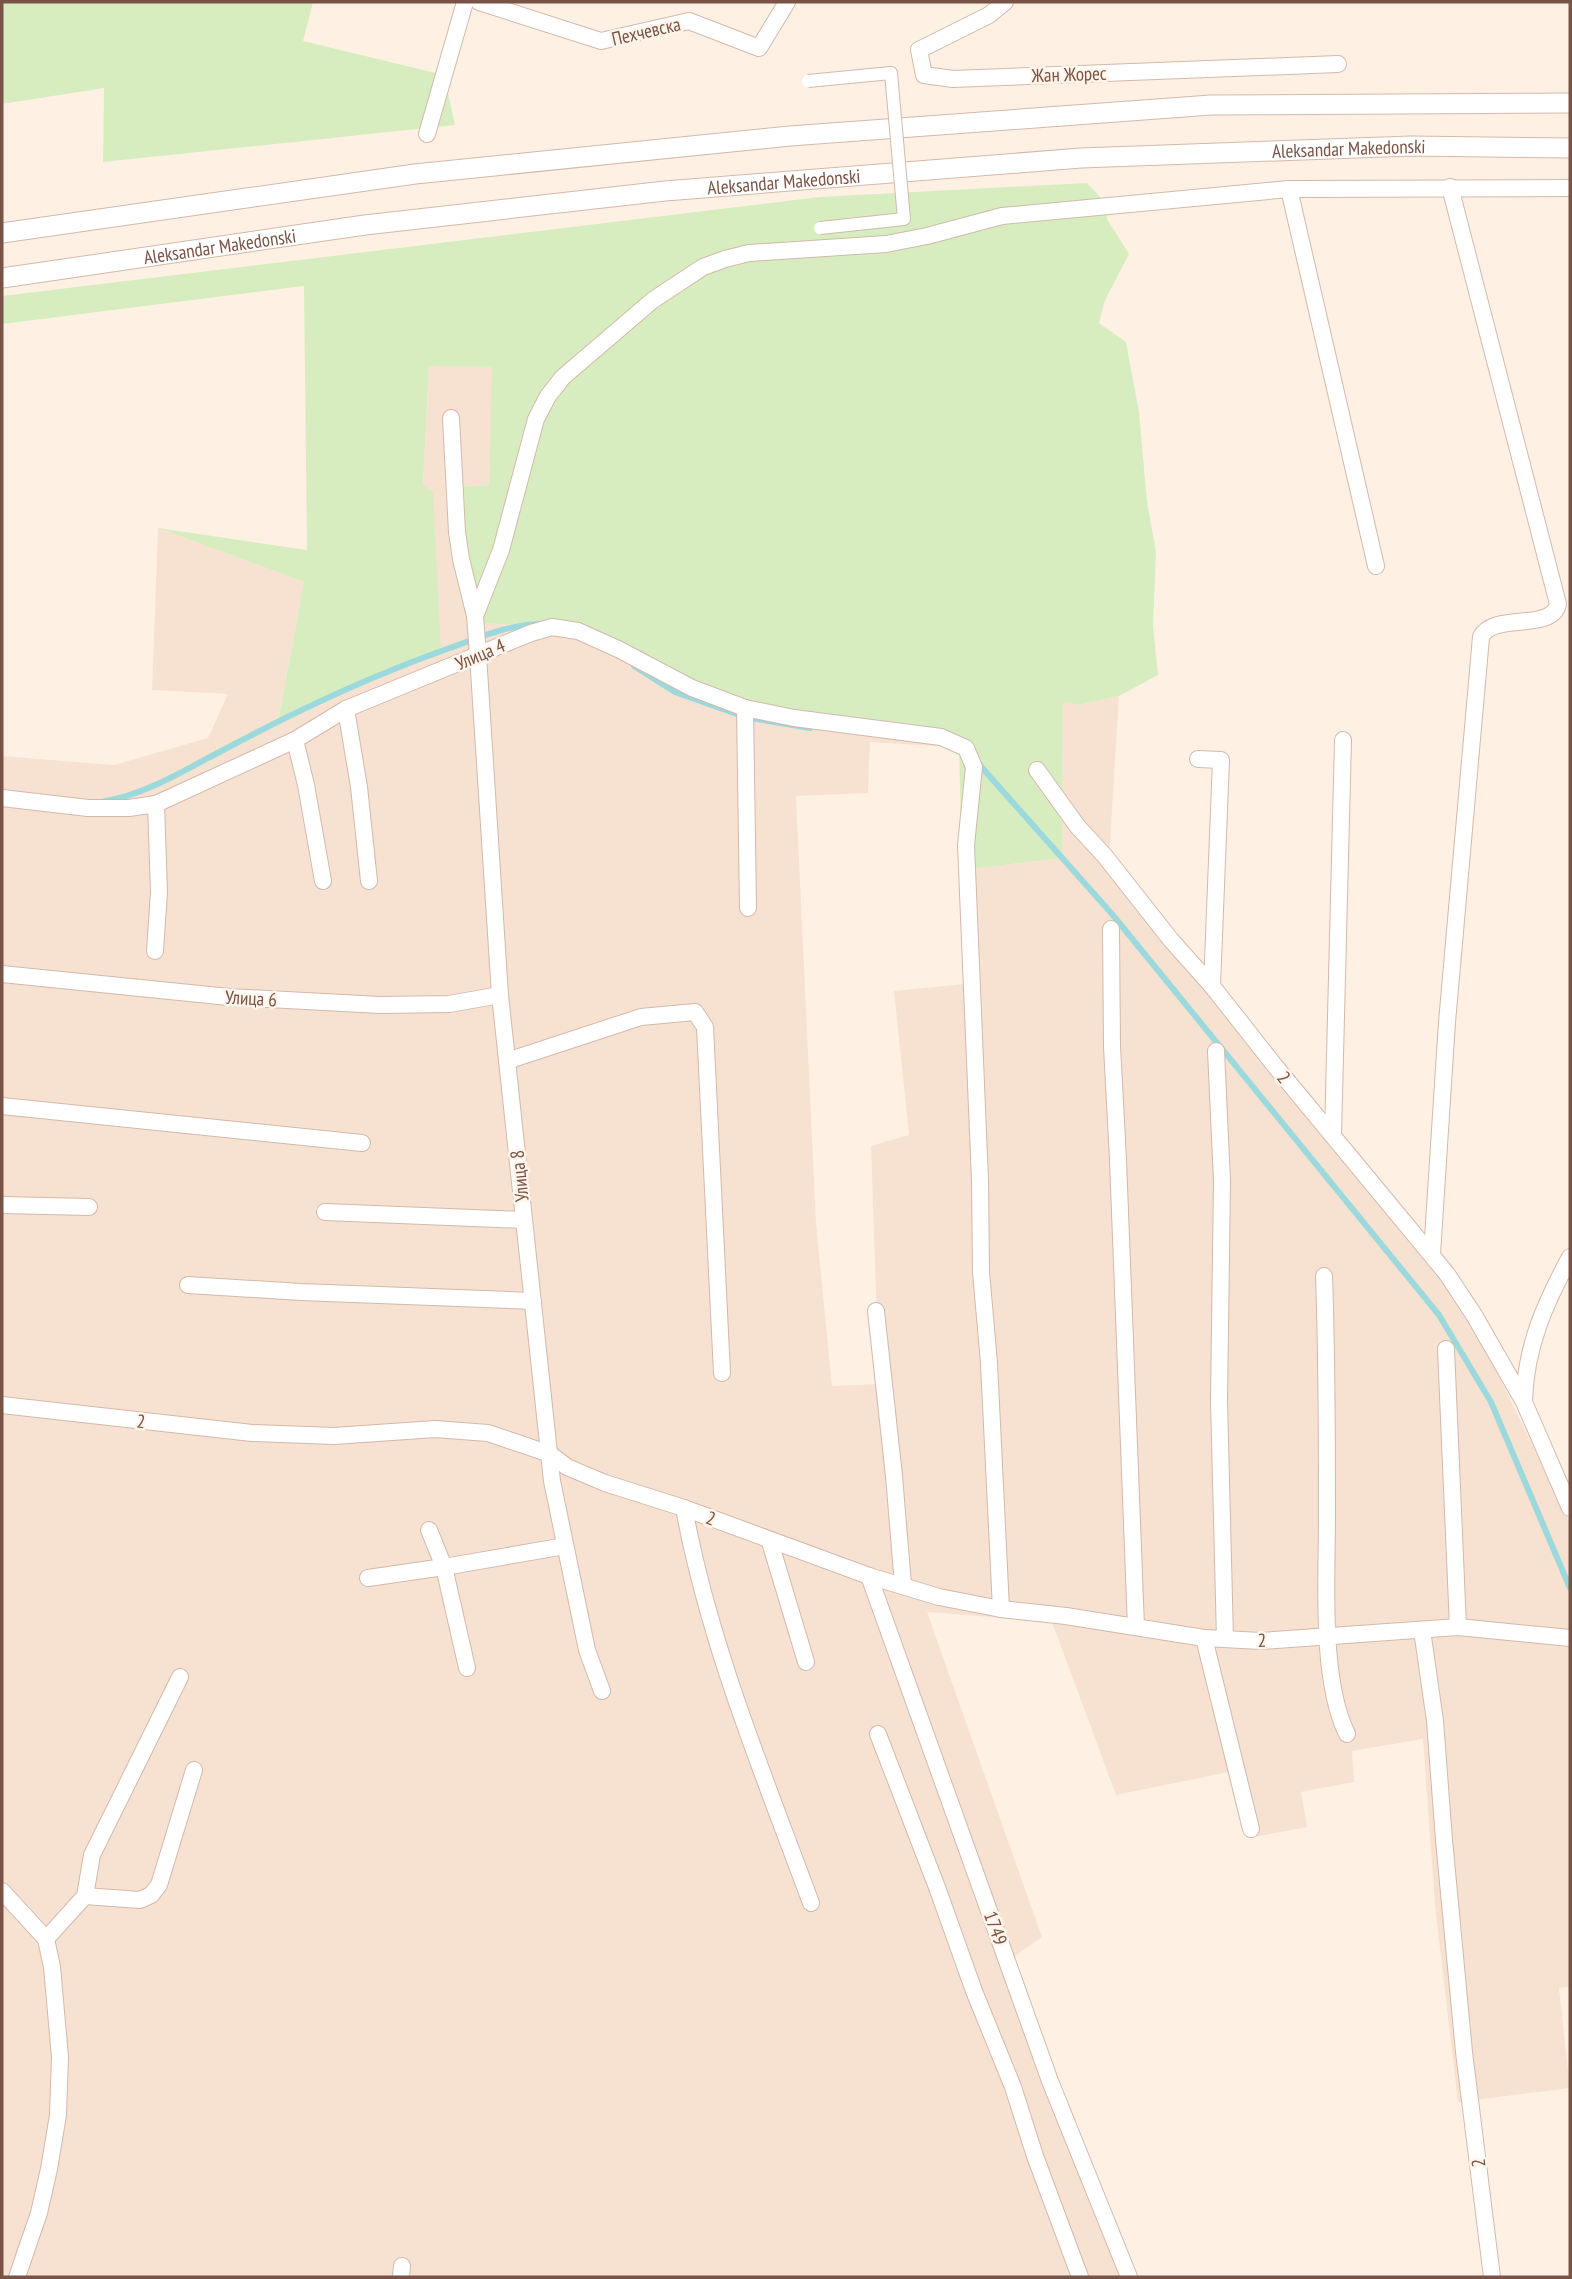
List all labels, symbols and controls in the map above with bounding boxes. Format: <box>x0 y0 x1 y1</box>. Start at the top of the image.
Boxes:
street label: Пехчевска <box>609 11 683 51</box>
street label: Жан Жорес <box>1030 61 1107 87</box>
street label: Aleksandar Makedonski <box>1272 134 1426 163</box>
street label: Aleksandar Makedonski <box>706 164 861 200</box>
street label: Aleksandar Makedonski <box>142 223 297 269</box>
street label: Улица 4 <box>451 633 509 675</box>
street label: Улица 6 <box>225 985 277 1011</box>
street label: 2 <box>1272 1066 1296 1088</box>
street label: Улица 8 <box>504 1149 534 1203</box>
street label: 2 <box>135 1409 147 1433</box>
street label: 2 <box>703 1505 719 1531</box>
street label: 2 <box>1258 1628 1266 1652</box>
street label: 1749 <box>979 1908 1013 1948</box>
street label: 2 <box>1466 2157 1490 2169</box>

